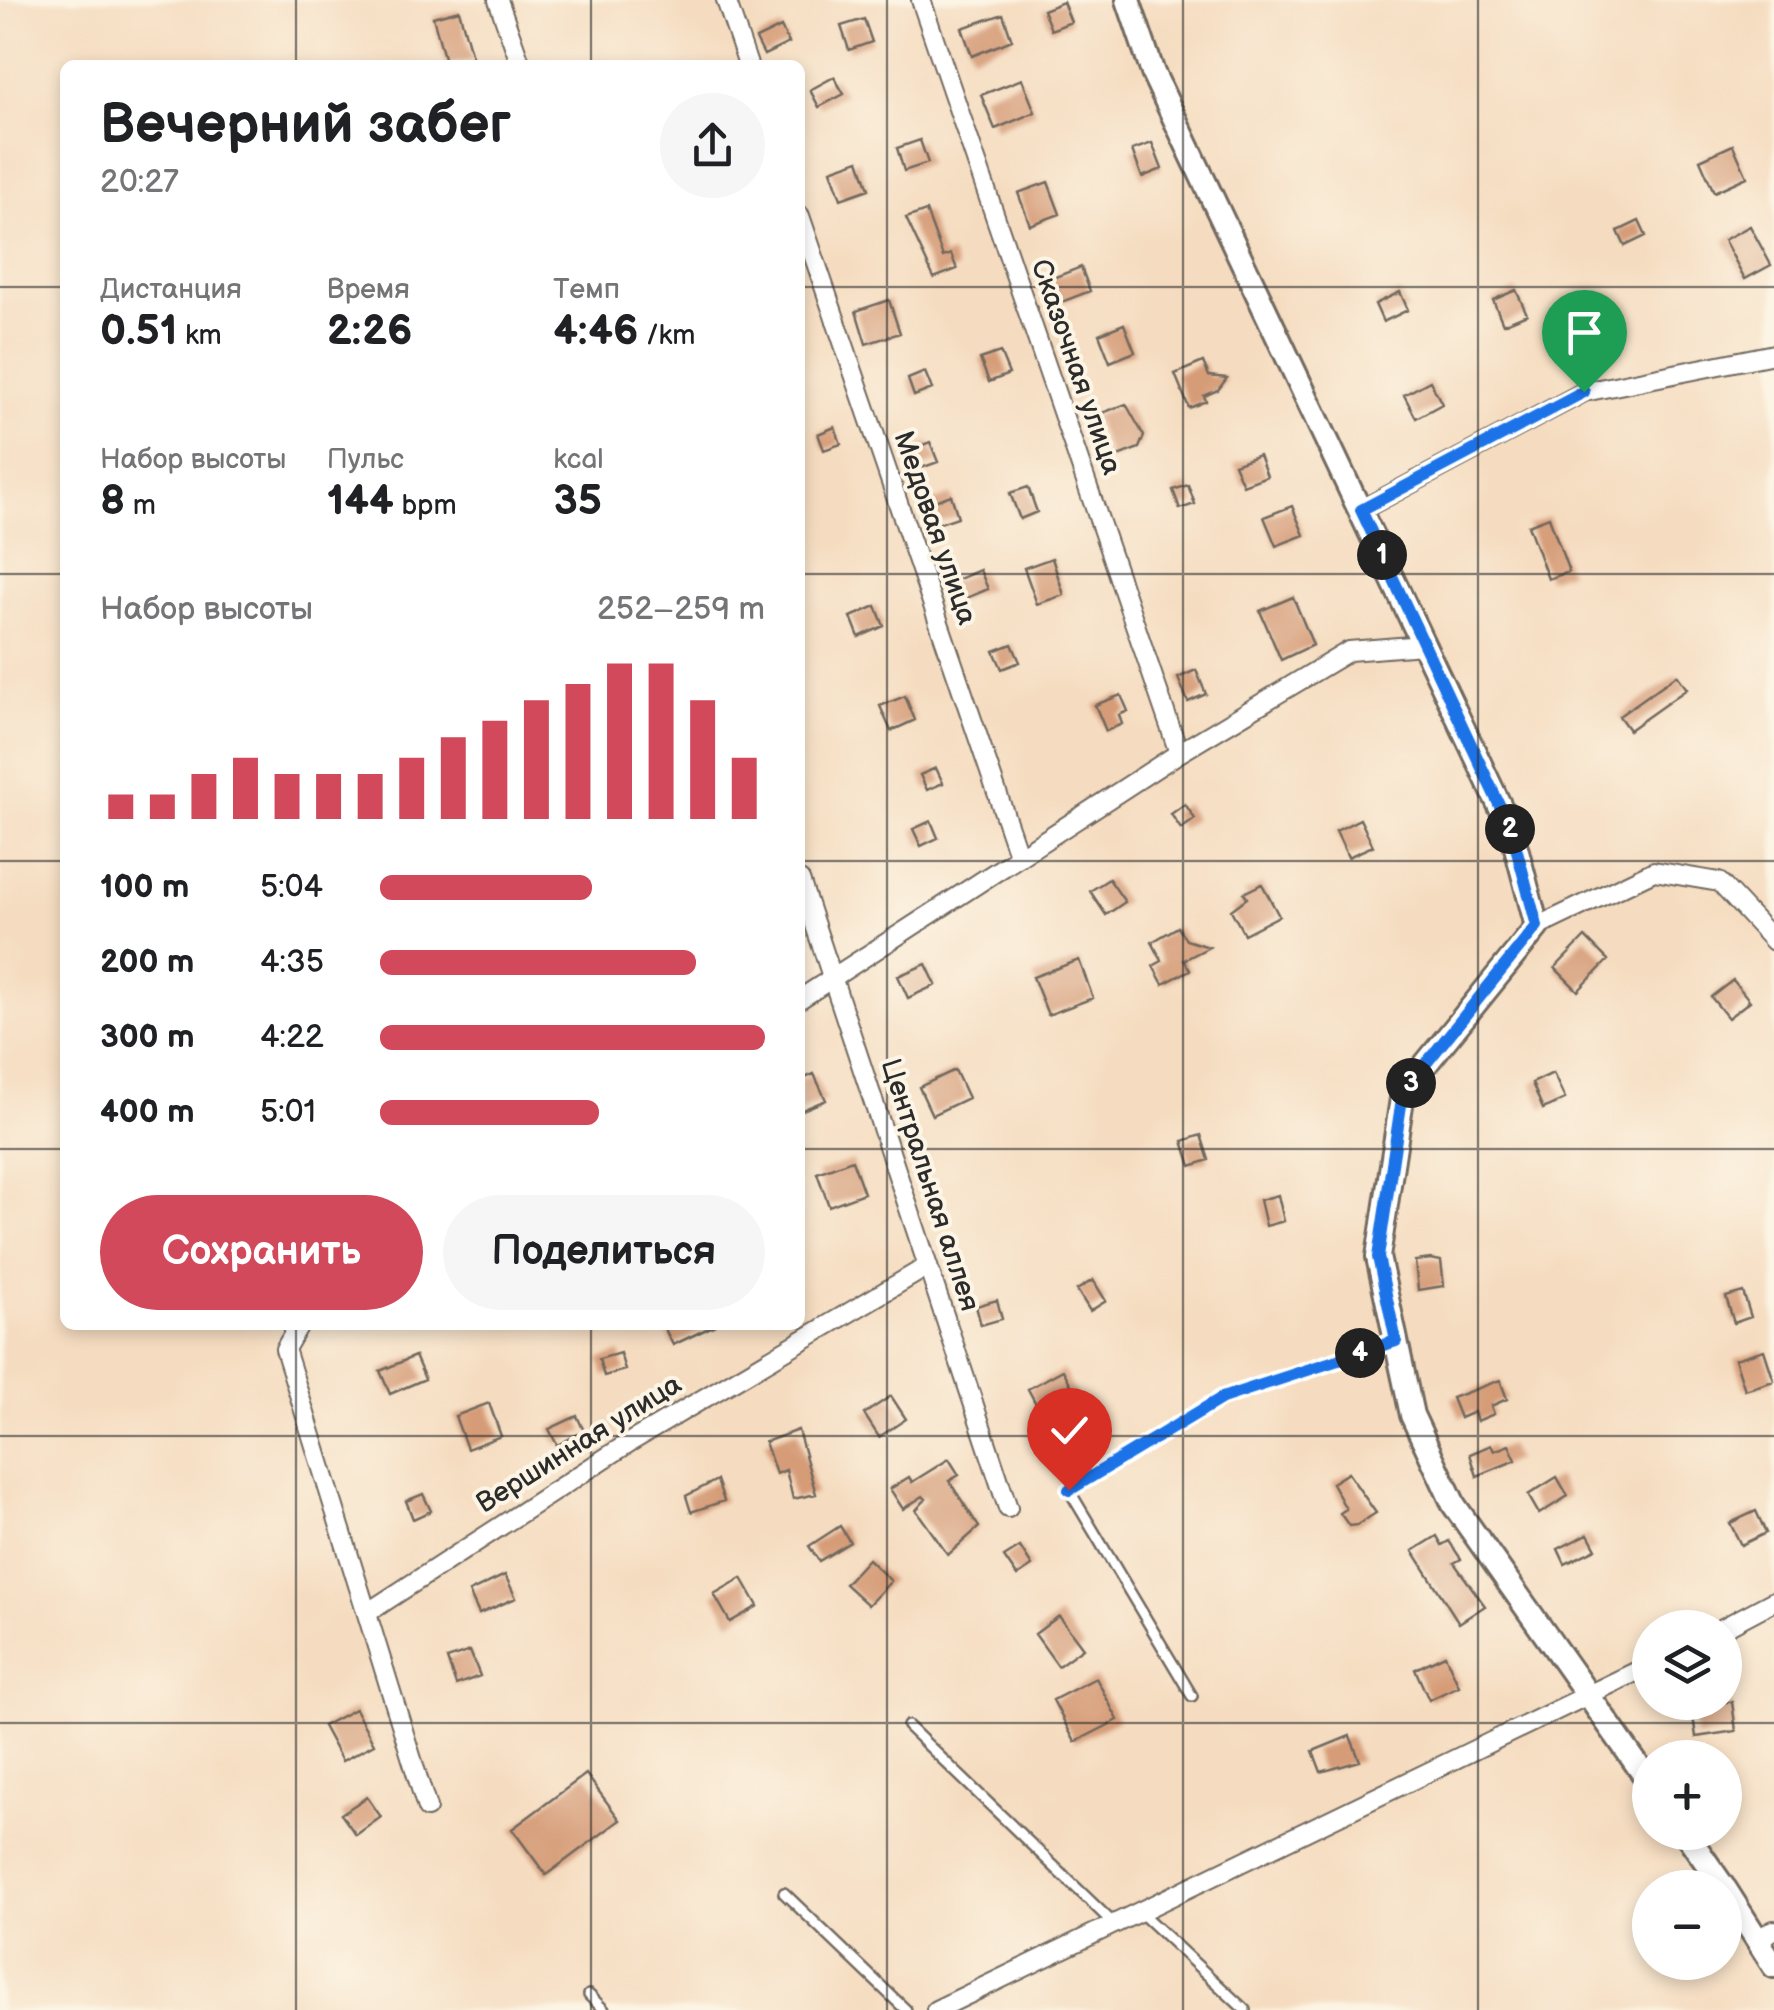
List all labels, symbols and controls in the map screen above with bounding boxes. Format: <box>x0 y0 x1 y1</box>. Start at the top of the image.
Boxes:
text: Вечерний забег <box>100 92 511 159</box>
button: share <box>660 93 765 198</box>
text: 20:27 <box>100 163 179 202</box>
street label: Сказочная улица <box>1024 255 1128 479</box>
text: Дистанция <box>100 273 242 306</box>
text: Время <box>327 273 410 306</box>
text: Темп <box>553 273 620 306</box>
pin <box>1542 290 1627 393</box>
icon: arrive <box>1557 305 1612 360</box>
text: 0.51 <box>100 306 177 357</box>
text: 2:26 <box>327 306 413 357</box>
text: 4:46 <box>553 306 638 357</box>
text: km <box>177 319 222 352</box>
text: /km <box>638 319 695 352</box>
street label: Медовая улица <box>886 427 984 629</box>
text: Набор высоты <box>100 443 286 476</box>
text: Пульс <box>327 443 404 476</box>
text: kcal <box>553 443 604 476</box>
text: 8 <box>100 476 125 527</box>
text: 144 <box>327 476 394 527</box>
text: 35 <box>553 476 602 527</box>
text: m <box>125 489 156 522</box>
text: bpm <box>394 489 457 522</box>
pin: 1 <box>1357 530 1407 580</box>
text: 1 <box>1376 538 1388 571</box>
text: Набор высоты <box>100 590 313 629</box>
text: 252–259 m <box>597 590 765 629</box>
pin: 2 <box>1485 804 1535 854</box>
text: 2 <box>1502 812 1518 845</box>
text: 100 m <box>100 868 189 907</box>
text: 5:04 <box>260 868 323 907</box>
text: 200 m <box>100 943 194 982</box>
text: 4:35 <box>260 943 324 982</box>
text: 300 m <box>100 1018 195 1057</box>
text: 4:22 <box>260 1018 324 1057</box>
street label: Центральная аллея <box>874 1055 986 1315</box>
pin: 3 <box>1386 1058 1436 1108</box>
text: 3 <box>1403 1066 1419 1099</box>
text: 400 m <box>100 1093 195 1132</box>
text: 5:01 <box>260 1093 316 1132</box>
button: Сохранить <box>100 1195 423 1310</box>
button: Поделиться <box>443 1195 765 1310</box>
pin: 4 <box>1335 1328 1385 1378</box>
text: 4 <box>1352 1336 1368 1369</box>
street label: Вершинная улица <box>471 1367 688 1520</box>
pin <box>1027 1388 1112 1491</box>
icon: check <box>1042 1403 1097 1458</box>
map controls <box>1632 1610 1742 1980</box>
button: layers <box>1632 1610 1742 1720</box>
button: + <box>1632 1740 1742 1850</box>
button: − <box>1632 1870 1742 1980</box>

